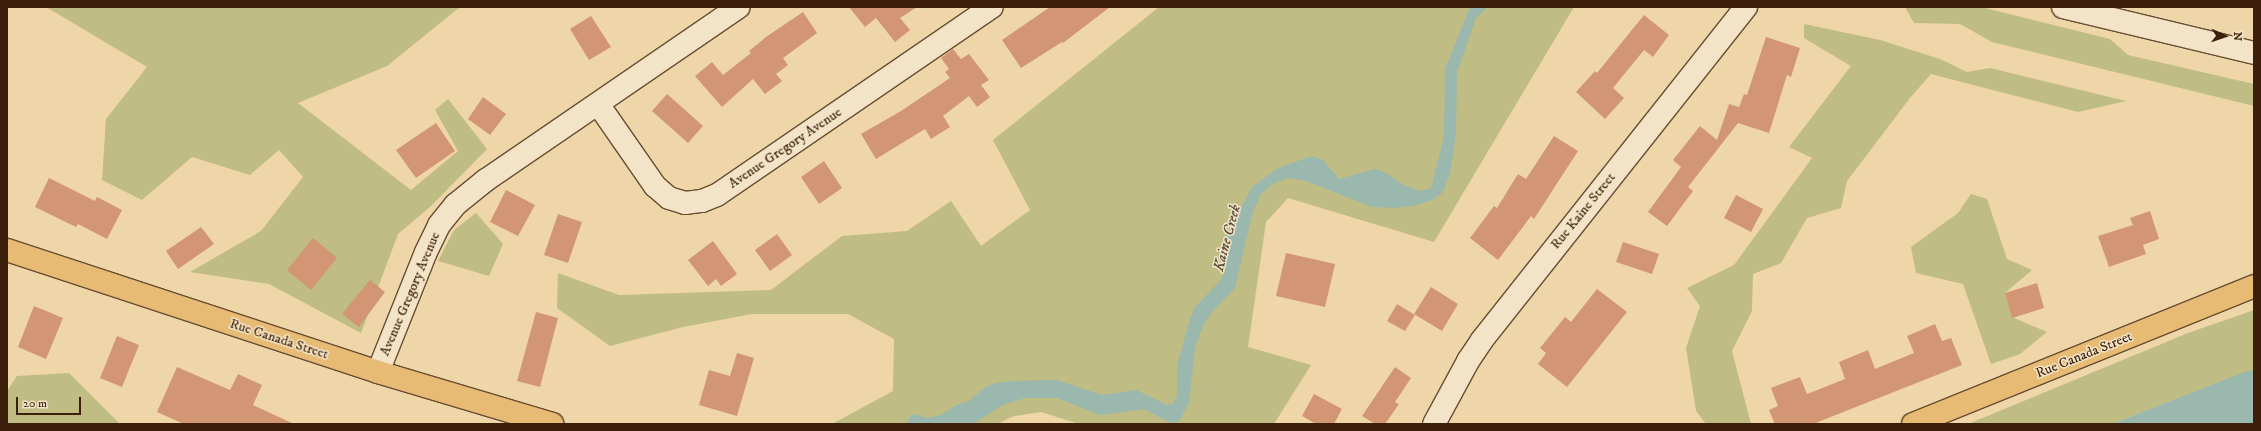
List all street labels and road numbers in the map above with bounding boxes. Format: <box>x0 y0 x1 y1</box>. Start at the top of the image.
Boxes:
street label: Avenue Gregory Avenue <box>725 104 845 192</box>
street label: Rue Kaine Street <box>1547 169 1619 253</box>
street label: Avenue Gregory Avenue <box>376 230 444 358</box>
street label: Rue Canada Street <box>228 315 330 363</box>
street label: Rue Canada Street <box>2033 328 2135 382</box>

